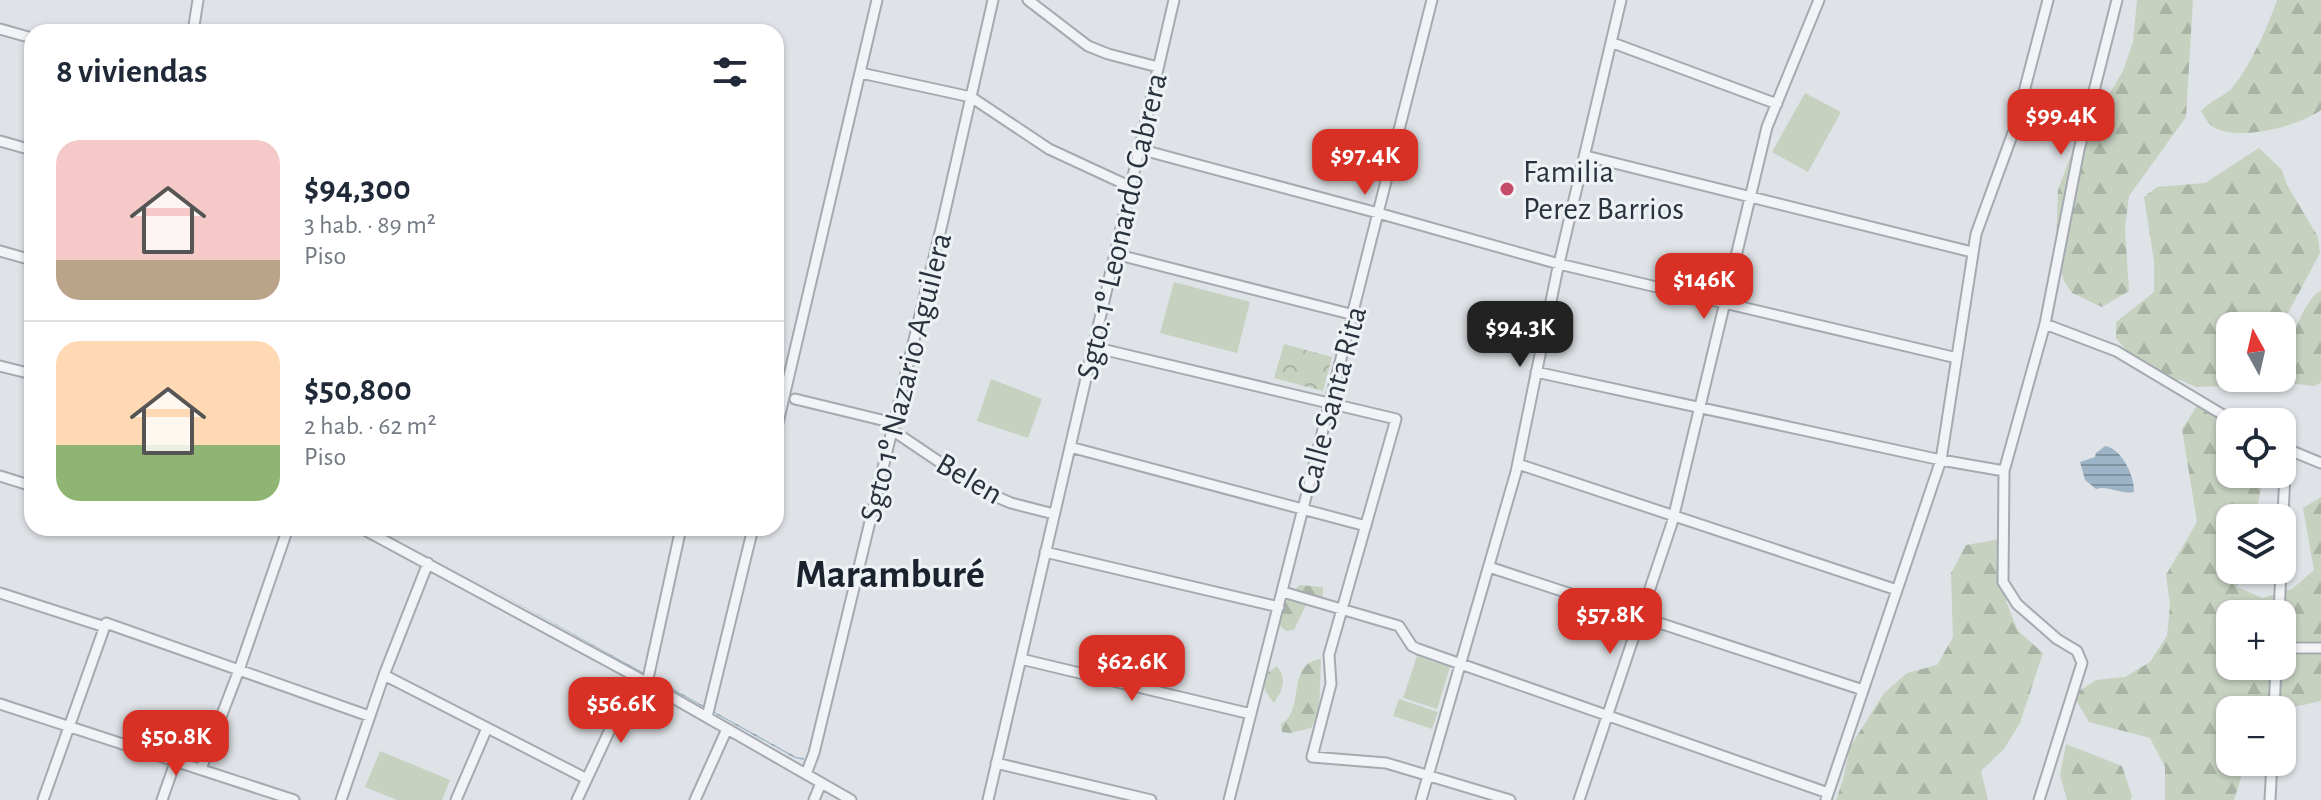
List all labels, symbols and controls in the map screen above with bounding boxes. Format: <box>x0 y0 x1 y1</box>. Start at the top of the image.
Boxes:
icon: filters <box>708 50 752 94</box>
text: 8 viviendas <box>56 55 207 89</box>
street label: Sgto. 1º Leonardo Cabrera <box>1071 70 1173 383</box>
pin: $99.4K <box>1996 89 2126 157</box>
text: $99.4K <box>2025 102 2097 128</box>
pin: $97.4K <box>1300 129 1430 197</box>
text: $97.4K <box>1330 142 1400 168</box>
place label: Familia Perez Barrios <box>1523 156 1684 225</box>
icon: home <box>120 172 216 268</box>
text: $94,300 <box>304 172 411 206</box>
marker: Familia Perez Barrios <box>1498 180 1516 198</box>
text: 3 hab. · 89 m² <box>304 212 436 238</box>
street label: Sgto 1º Nazario Aguilera <box>855 229 957 525</box>
text: Piso <box>304 243 346 269</box>
pin: $146K <box>1648 253 1760 321</box>
text: $146K <box>1673 266 1735 292</box>
pin: $94.3K <box>1455 301 1585 369</box>
street label: Calle Santa Rita <box>1291 303 1372 498</box>
north arrow <box>2216 312 2296 392</box>
map controls <box>2216 312 2296 776</box>
text: $94.3K <box>1485 314 1555 340</box>
icon: home <box>120 373 216 469</box>
text: $50,800 <box>304 373 412 407</box>
button: locate <box>2216 408 2296 488</box>
text: 2 hab. · 62 m² <box>304 413 437 439</box>
text: Piso <box>304 444 346 470</box>
street label: Belen <box>931 447 1008 510</box>
button: layers <box>2216 504 2296 584</box>
district label: Maramburé <box>795 555 985 595</box>
pin: $57.8K <box>1545 588 1675 656</box>
button: + <box>2216 600 2296 680</box>
text: $57.8K <box>1576 601 1644 627</box>
pin: $62.6K <box>1067 635 1197 703</box>
text: $62.6K <box>1097 648 1167 674</box>
pin: $56.6K <box>556 677 686 745</box>
text: $56.6K <box>586 690 656 716</box>
button: − <box>2216 696 2296 776</box>
pin: $50.8K <box>111 710 241 778</box>
text: $50.8K <box>141 723 211 749</box>

